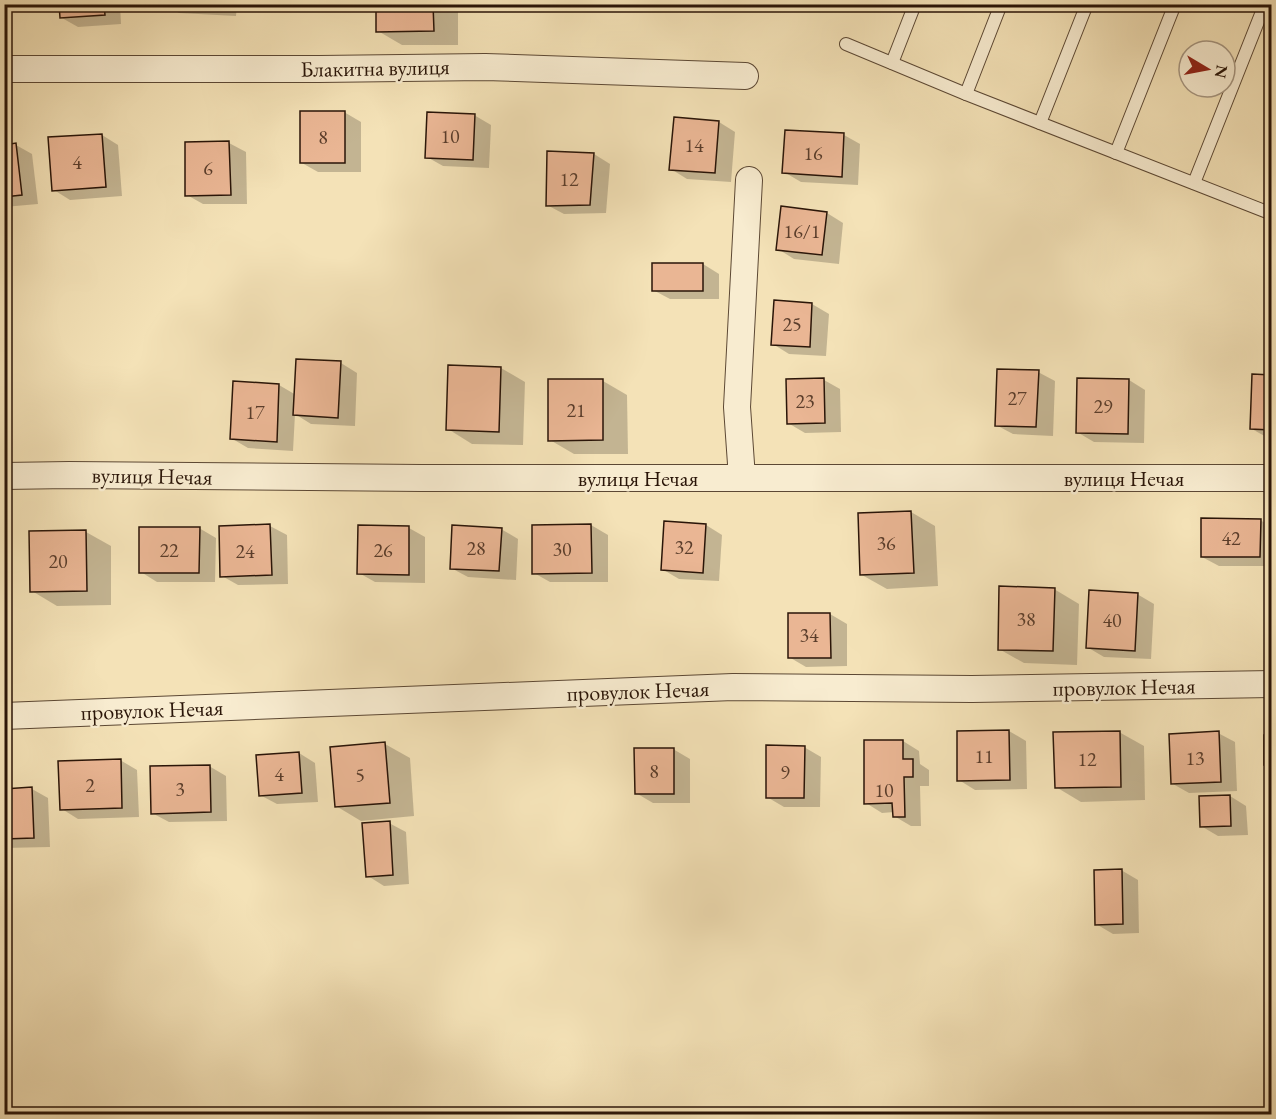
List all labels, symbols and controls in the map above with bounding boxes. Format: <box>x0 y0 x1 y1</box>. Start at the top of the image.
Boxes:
north arrow <box>1177 39 1237 99</box>
street label: Блакитна вулиця <box>300 52 450 84</box>
text: N <box>1210 63 1233 80</box>
house number: 10 <box>440 123 460 149</box>
house number: 8 <box>318 124 328 150</box>
house number: 14 <box>684 132 704 158</box>
house number: 16 <box>803 140 823 166</box>
house number: 4 <box>72 149 82 175</box>
house number: 6 <box>203 155 213 181</box>
house number: 12 <box>559 166 579 192</box>
house number: 16/1 <box>784 218 820 244</box>
house number: 25 <box>782 311 802 337</box>
house number: 27 <box>1007 385 1027 411</box>
house number: 23 <box>795 388 815 414</box>
house number: 29 <box>1093 393 1113 419</box>
house number: 21 <box>566 397 586 423</box>
house number: 17 <box>245 399 265 425</box>
street label: вулиця Нечая <box>91 460 213 492</box>
street label: вулиця Нечая <box>578 464 699 493</box>
street label: вулиця Нечая <box>1064 464 1185 493</box>
house number: 42 <box>1221 525 1241 551</box>
house number: 36 <box>876 530 896 556</box>
house number: 32 <box>674 534 694 560</box>
house number: 28 <box>466 535 486 561</box>
house number: 30 <box>552 536 572 562</box>
house number: 22 <box>159 537 179 563</box>
house number: 26 <box>373 537 393 563</box>
house number: 24 <box>235 538 255 564</box>
house number: 20 <box>48 548 68 574</box>
house number: 38 <box>1016 606 1036 632</box>
house number: 40 <box>1102 607 1122 633</box>
house number: 34 <box>799 622 819 648</box>
street label: провулок Нечая <box>1052 671 1196 703</box>
street label: провулок Нечая <box>566 674 710 708</box>
street label: провулок Нечая <box>80 693 224 727</box>
house number: 11 <box>974 743 994 769</box>
house number: 13 <box>1185 745 1205 771</box>
house number: 12 <box>1077 746 1097 772</box>
house number: 8 <box>649 758 659 784</box>
house number: 9 <box>780 759 790 785</box>
house number: 4 <box>274 761 284 787</box>
house number: 5 <box>355 762 365 788</box>
house number: 2 <box>85 772 95 798</box>
house number: 3 <box>175 776 185 802</box>
house number: 10 <box>874 777 894 803</box>

